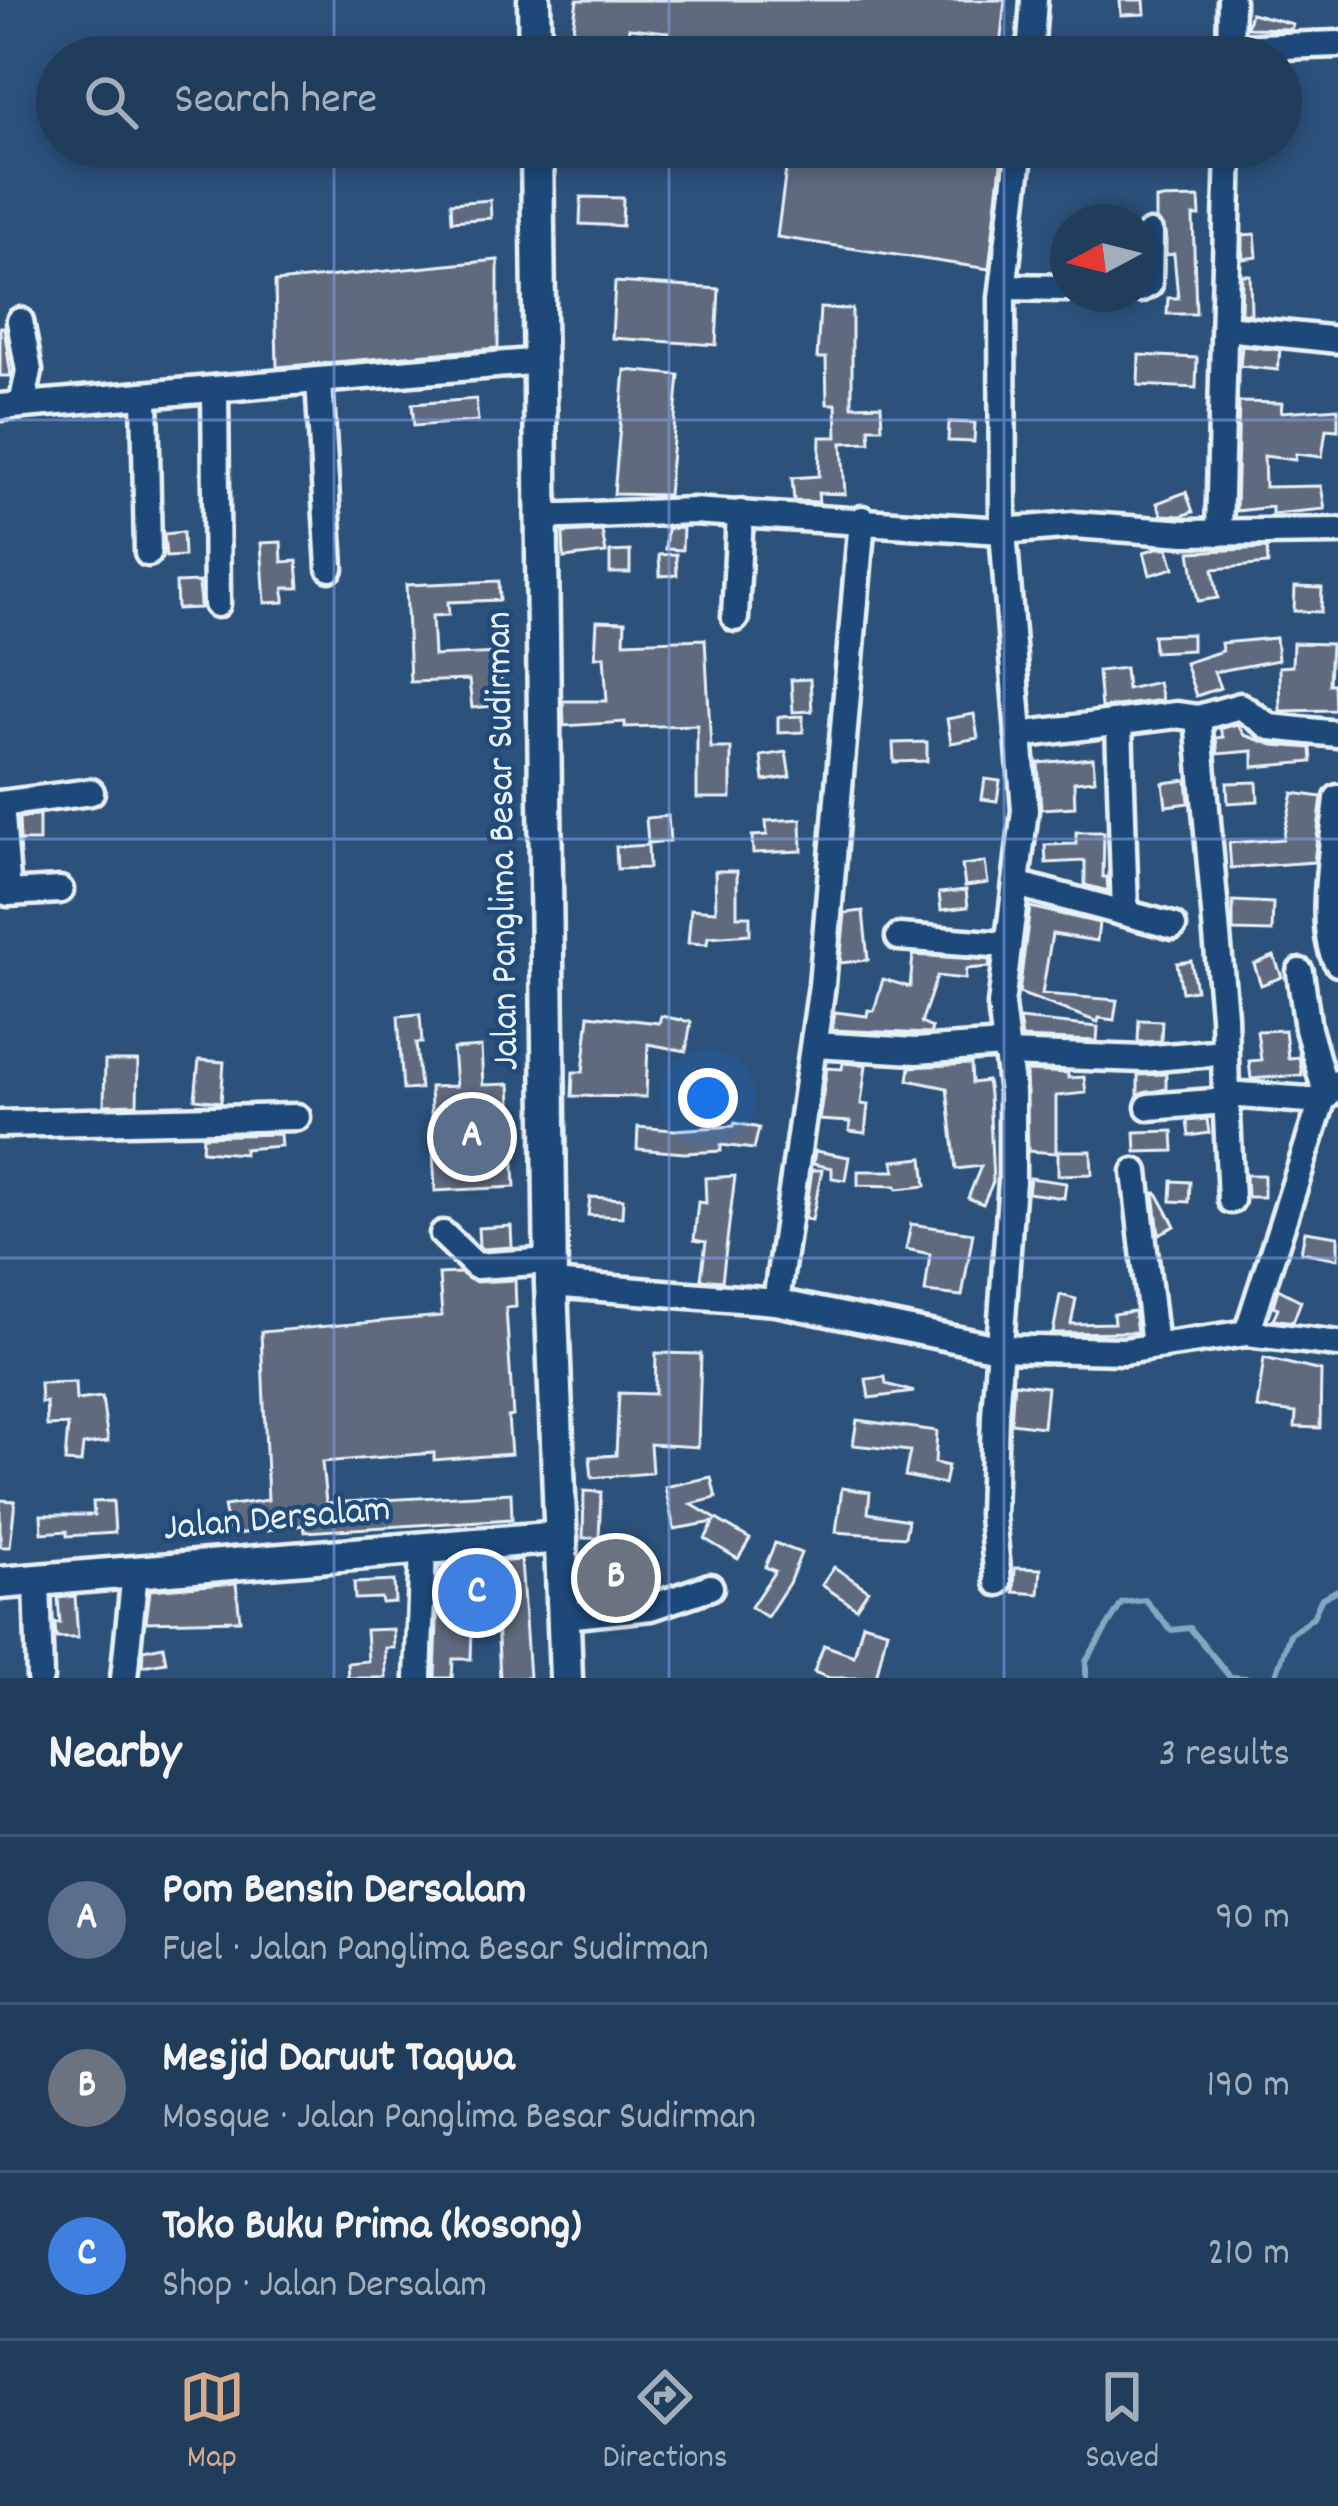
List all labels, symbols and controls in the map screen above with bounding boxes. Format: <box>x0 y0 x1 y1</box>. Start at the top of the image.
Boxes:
search box <box>36 36 1302 168</box>
icon: search <box>78 69 144 135</box>
text: Search here <box>174 70 377 134</box>
north arrow <box>1050 204 1158 312</box>
street label: Jalan Panglima Besar Sudirman <box>473 611 537 1071</box>
your location <box>678 1068 738 1128</box>
pin: A <box>433 1092 511 1182</box>
street label: Jalan Dersalam <box>161 1484 393 1558</box>
pin: B <box>577 1533 655 1623</box>
pin: C <box>438 1548 516 1638</box>
text: Nearby <box>48 1720 181 1792</box>
text: 3 results <box>1159 1729 1290 1784</box>
text: Pom Bensin Dersalam <box>162 1860 526 1924</box>
text: A <box>76 1892 98 1947</box>
text: 90 m <box>1215 1892 1290 1947</box>
text: Fuel · Jalan Panglima Besar Sudirman <box>162 1924 709 1979</box>
text: Mesjid Daruut Taqwa <box>162 2028 515 2092</box>
text: B <box>78 2060 96 2115</box>
text: 190 m <box>1207 2060 1290 2115</box>
text: Mosque · Jalan Panglima Besar Sudirman <box>162 2092 756 2147</box>
text: Toko Buku Prima (kosong) <box>162 2196 582 2260</box>
text: C <box>77 2228 97 2283</box>
text: 210 m <box>1207 2228 1290 2283</box>
text: Shop · Jalan Dersalam <box>162 2260 487 2315</box>
tab: Map <box>179 2364 245 2483</box>
tab: Directions <box>603 2364 728 2483</box>
tab: Saved <box>1085 2364 1159 2483</box>

